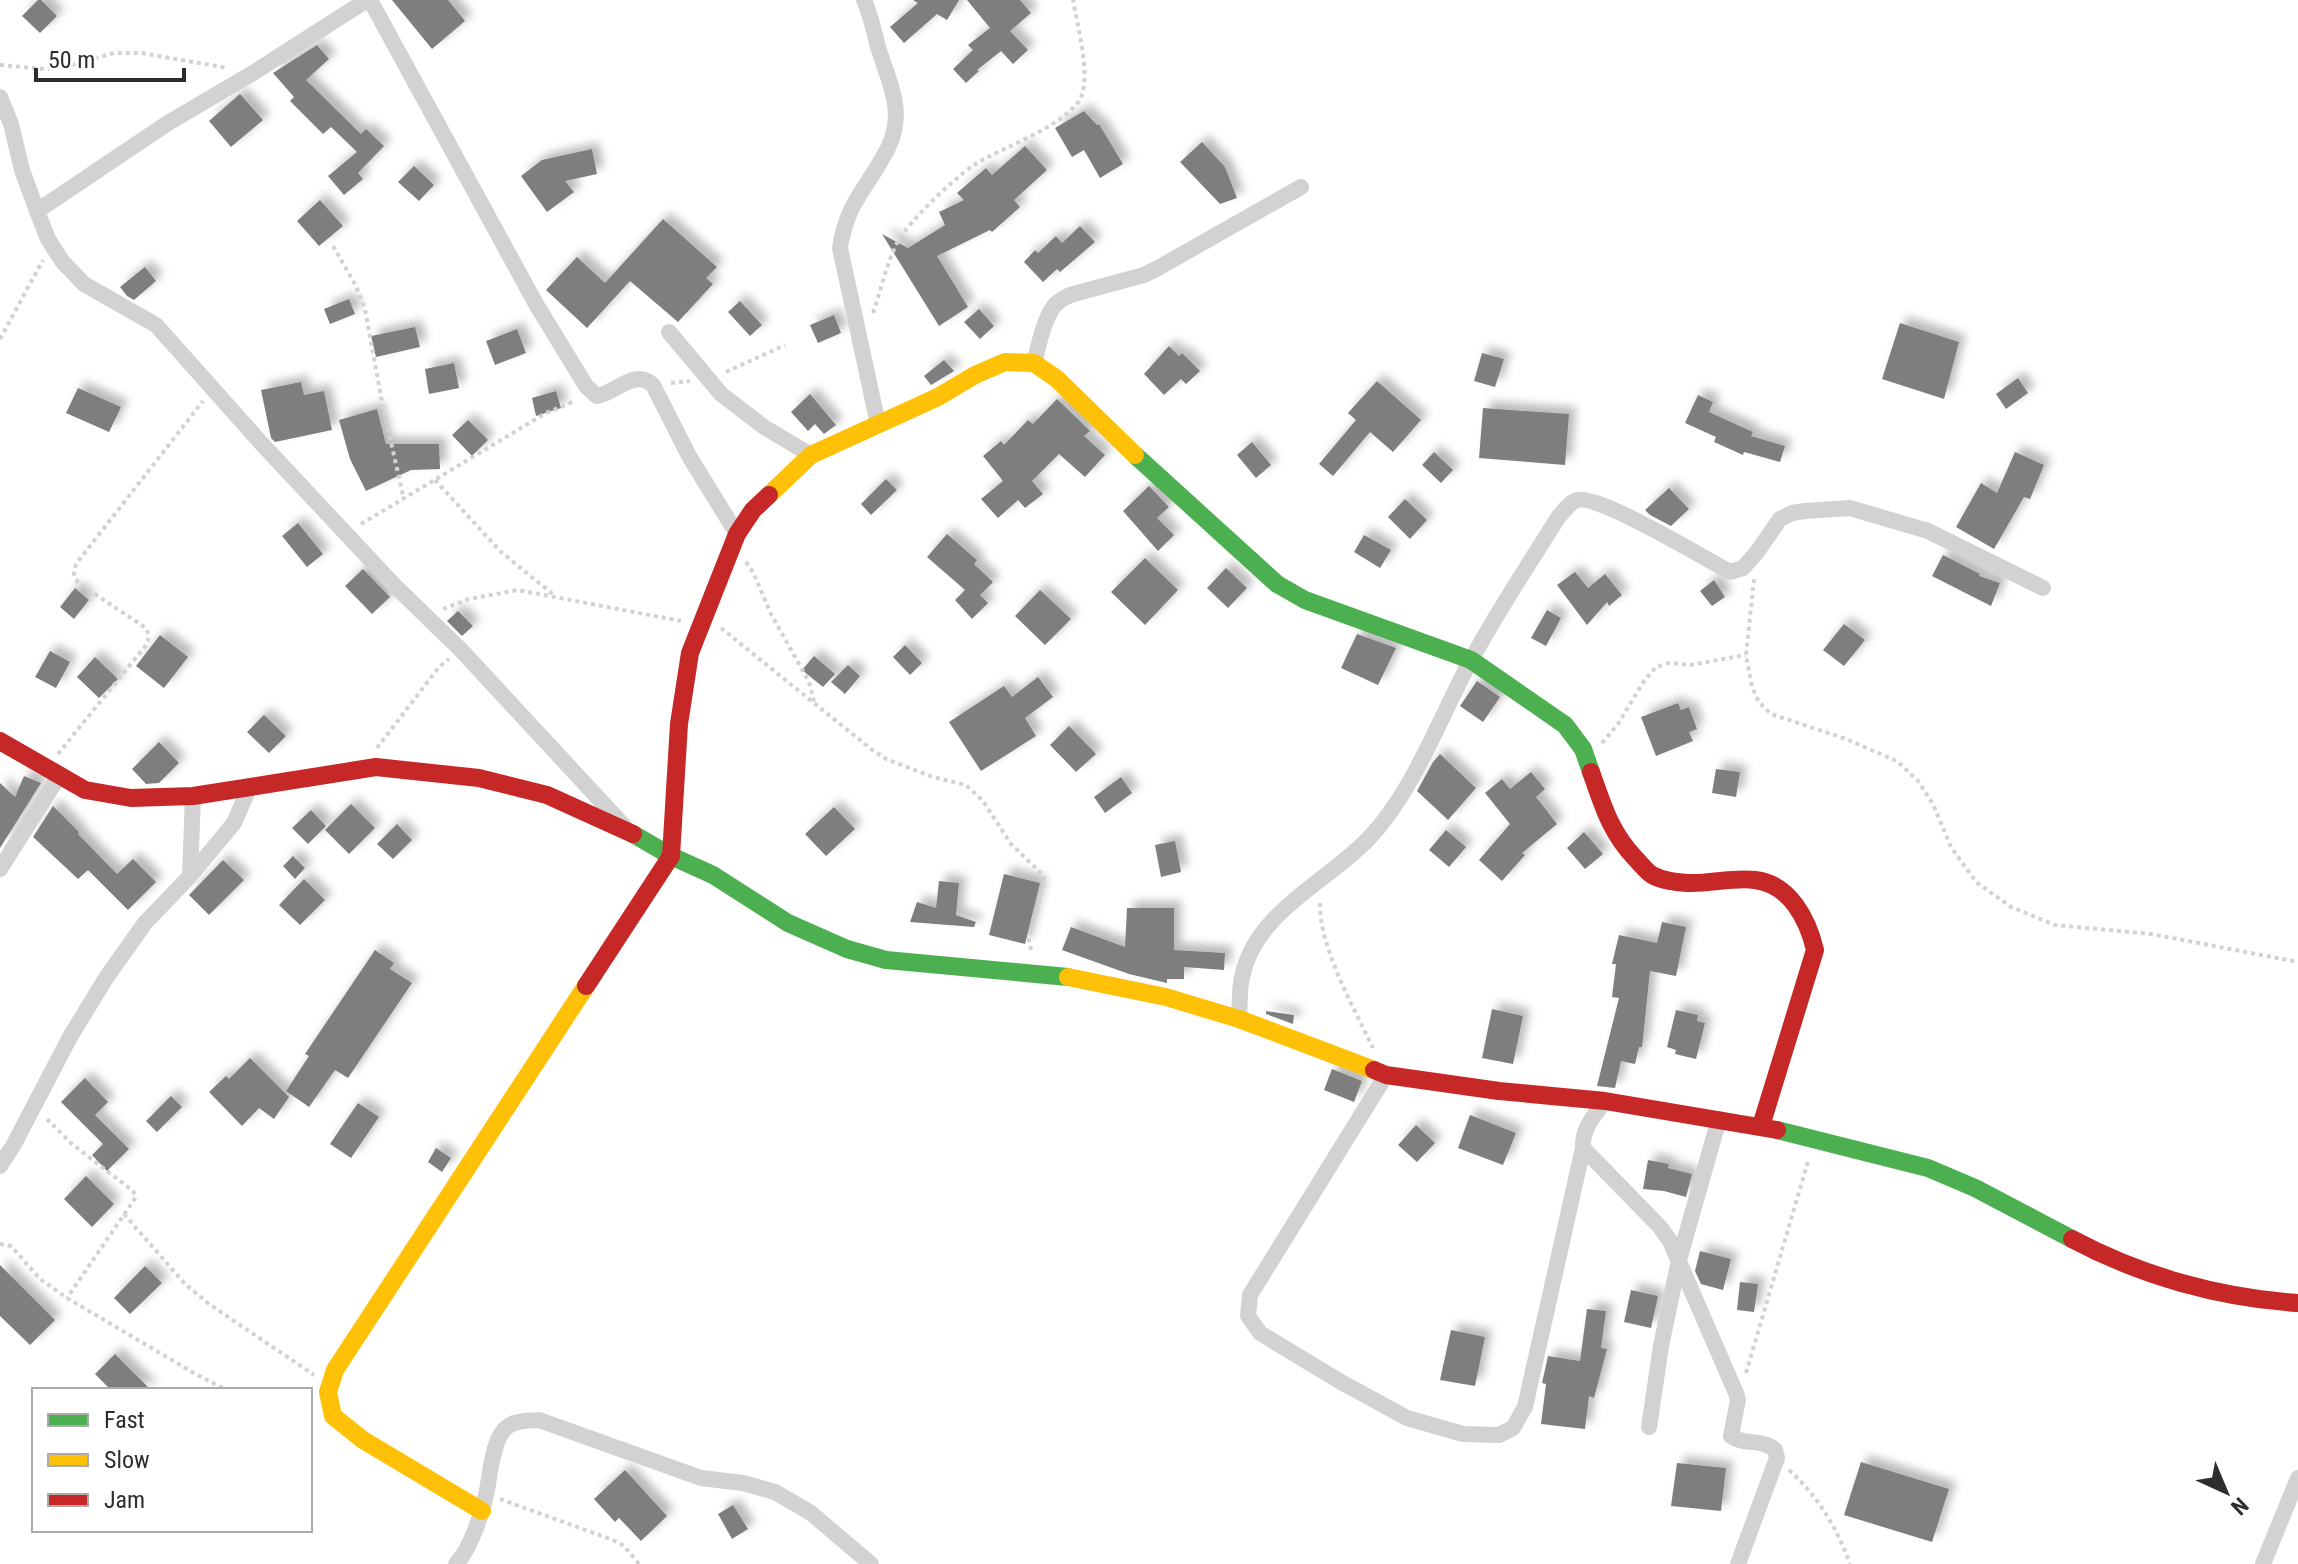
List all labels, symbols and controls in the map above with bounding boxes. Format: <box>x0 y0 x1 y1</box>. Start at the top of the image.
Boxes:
scale bar <box>36 32 184 82</box>
text: 50 m <box>48 46 95 74</box>
legend <box>32 1388 312 1532</box>
text: Fast <box>104 1406 145 1434</box>
text: Slow <box>104 1446 150 1474</box>
north arrow <box>2186 1452 2266 1532</box>
text: Jam <box>104 1486 145 1514</box>
text: N <box>2226 1492 2253 1520</box>

